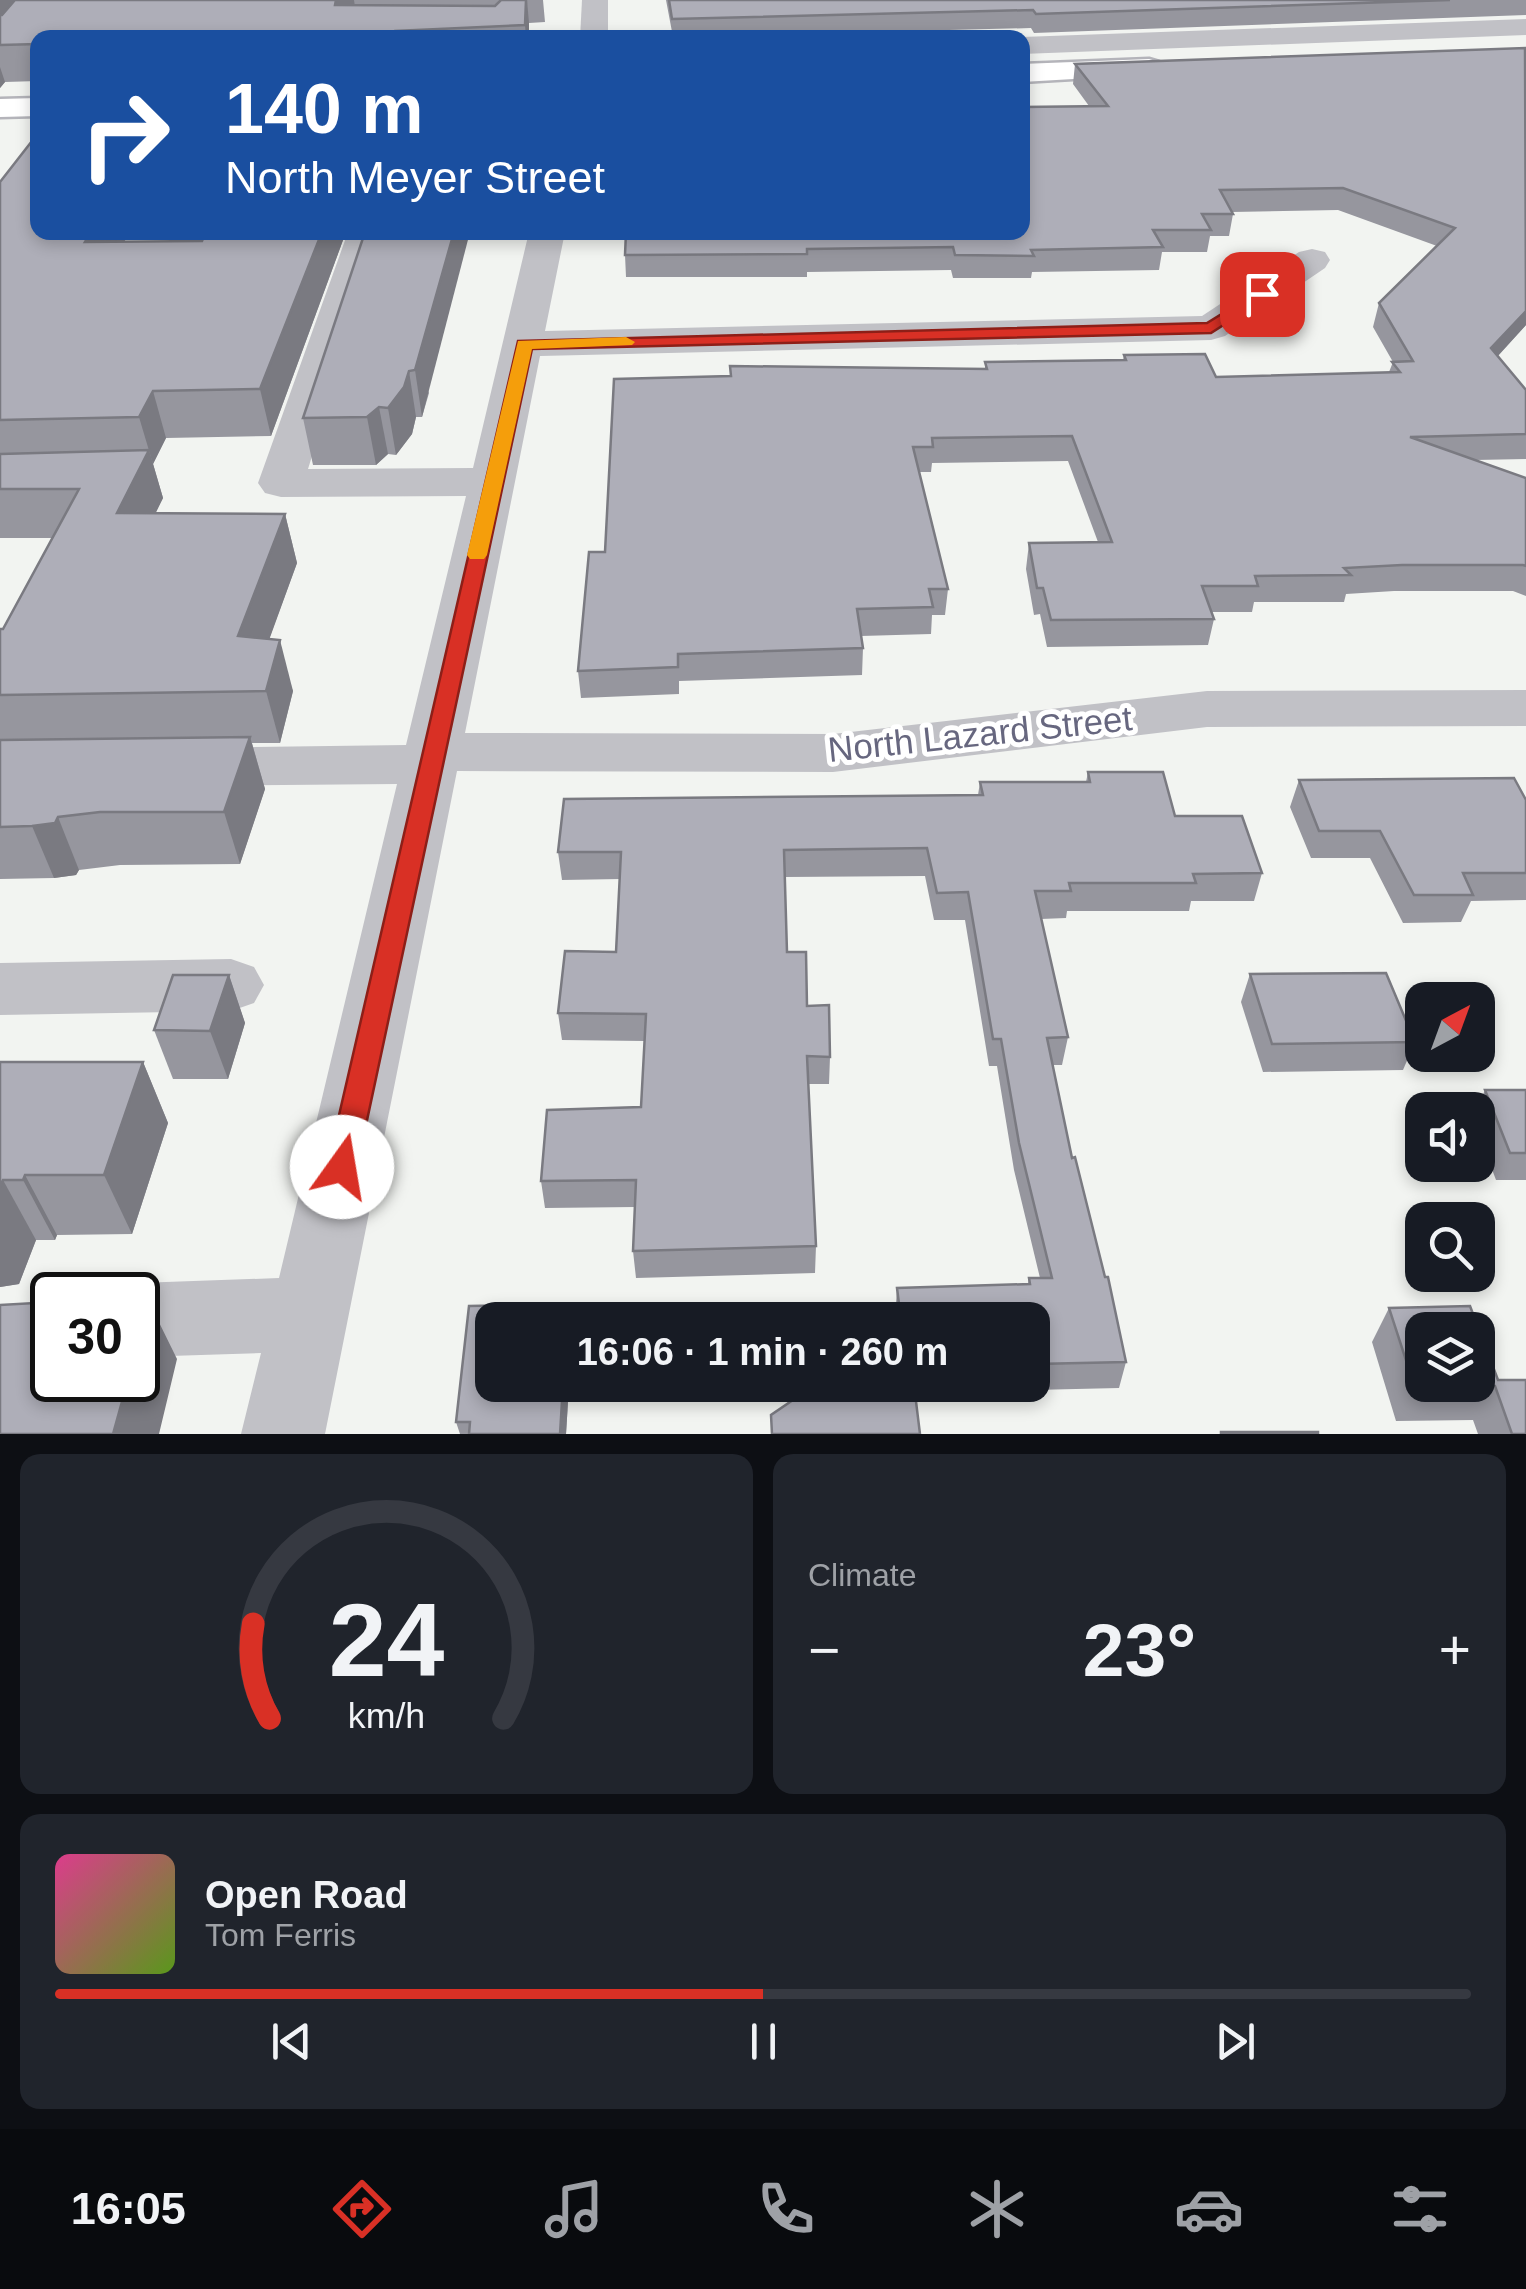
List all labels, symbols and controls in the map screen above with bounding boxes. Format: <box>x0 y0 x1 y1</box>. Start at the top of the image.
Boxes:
icon: right <box>60 70 190 200</box>
text: 140 m <box>225 70 423 148</box>
text: North Meyer Street <box>225 152 605 203</box>
pin <box>1220 252 1305 337</box>
icon: arrive <box>1235 267 1290 322</box>
street label: North Lazard Street <box>826 698 1134 769</box>
north arrow <box>1405 982 1495 1072</box>
map controls <box>1405 982 1495 1402</box>
button: sound <box>1405 1092 1495 1182</box>
position arrow <box>290 1115 394 1219</box>
button: search <box>1405 1202 1495 1292</box>
speed limit sign: 30 <box>30 1272 160 1402</box>
button: layers <box>1405 1312 1495 1402</box>
text: 16:06 · 1 min · 260 m <box>577 1331 948 1373</box>
text: Climate <box>808 1557 916 1593</box>
text: 24 <box>329 1582 444 1698</box>
text: 23° <box>1083 1608 1196 1692</box>
text: − <box>808 1619 840 1681</box>
text: + <box>1439 1619 1471 1681</box>
text: km/h <box>348 1696 425 1736</box>
text: Open Road <box>205 1874 408 1916</box>
text: Tom Ferris <box>205 1917 356 1953</box>
icon: previous <box>264 2014 319 2069</box>
icon: pause <box>736 2014 791 2069</box>
icon: next <box>1208 2014 1263 2069</box>
icon: directions <box>327 2174 397 2244</box>
icon: music <box>539 2174 609 2244</box>
icon: phone <box>751 2174 821 2244</box>
icon: climate <box>962 2174 1032 2244</box>
icon: car <box>1174 2174 1244 2244</box>
icon: filters <box>1385 2174 1455 2244</box>
text: 16:05 <box>71 2183 186 2234</box>

